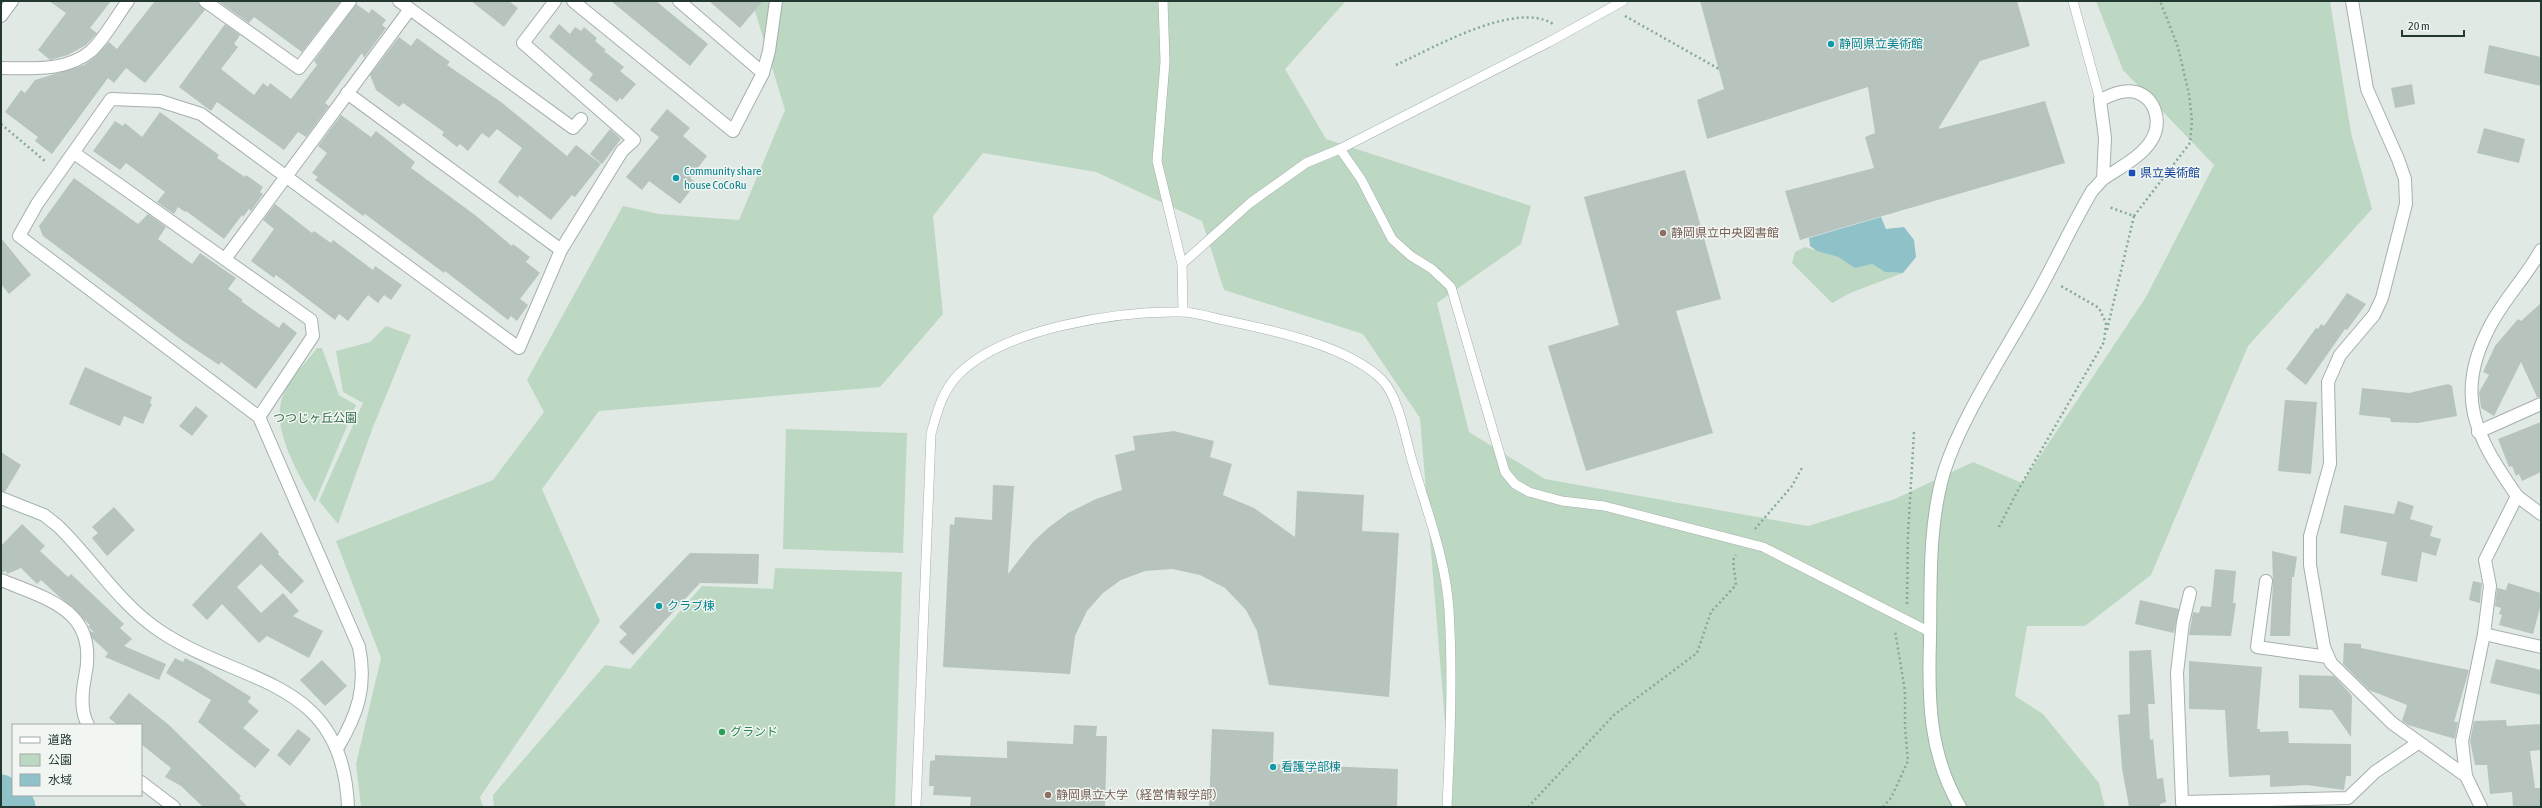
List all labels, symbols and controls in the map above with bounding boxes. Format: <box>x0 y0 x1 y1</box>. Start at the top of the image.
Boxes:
scale bar <box>2402 12 2464 38</box>
text: 20 m <box>2408 19 2430 33</box>
place label: 静岡県立美術館 <box>1839 37 1923 51</box>
marker: 静岡県立美術館 <box>1826 39 1836 49</box>
place label: Community share house CoCoRu <box>684 164 761 192</box>
place label: 県立美術館 <box>2140 166 2200 180</box>
marker: 県立美術館 <box>2127 168 2137 178</box>
marker: Community share house CoCoRu <box>671 173 681 183</box>
place label: 静岡県立中央図書館 <box>1671 226 1779 240</box>
marker: 静岡県立中央図書館 <box>1658 228 1668 238</box>
park label: つつじヶ丘公園 <box>273 411 357 425</box>
place label: クラブ棟 <box>667 599 715 613</box>
marker: クラブ棟 <box>654 601 664 611</box>
legend <box>12 724 142 796</box>
place label: グランド <box>730 725 778 739</box>
marker: グランド <box>717 727 727 737</box>
text: 道路 <box>48 733 72 747</box>
text: 公園 <box>48 753 72 767</box>
place label: 看護学部棟 <box>1281 760 1341 774</box>
marker: 看護学部棟 <box>1268 762 1278 772</box>
text: 水域 <box>48 773 72 787</box>
place label: 静岡県立大学（経営情報学部） <box>1056 788 1224 802</box>
marker: 静岡県立大学（経営情報学部） <box>1043 790 1053 800</box>

